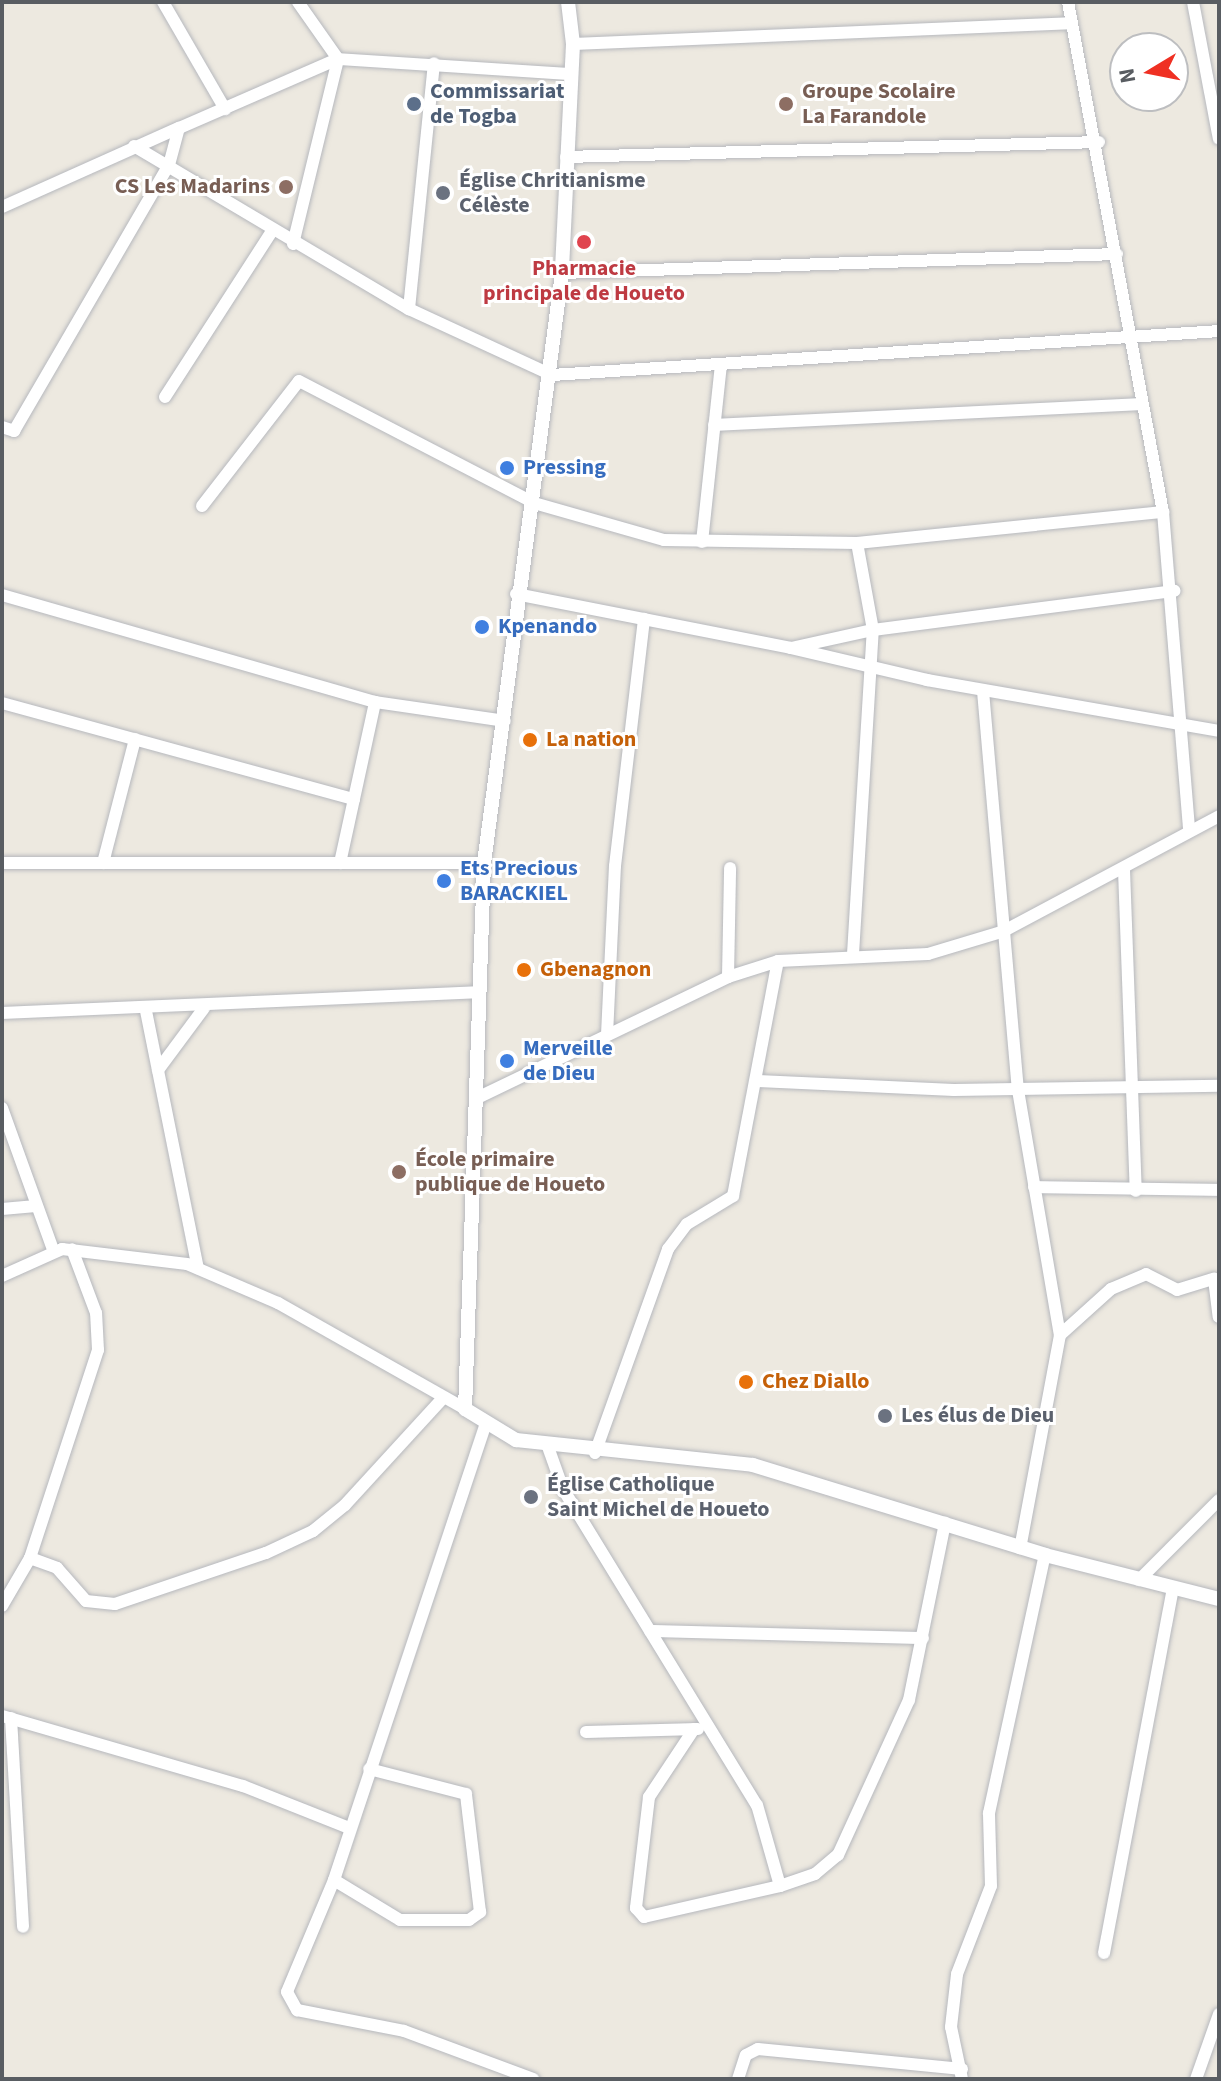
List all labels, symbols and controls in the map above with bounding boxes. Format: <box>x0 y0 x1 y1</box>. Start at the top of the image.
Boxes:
north arrow <box>1109 32 1189 112</box>
text: N <box>1110 66 1144 86</box>
place label: Commissariat de Togba <box>430 78 564 130</box>
place label: Groupe Scolaire La Farandole <box>802 78 956 130</box>
marker: Commissariat de Togba <box>405 95 423 113</box>
marker: Groupe Scolaire La Farandole <box>777 95 795 113</box>
place label: Église Chritianisme Célèste <box>459 167 646 218</box>
place label: CS Les Madarins <box>115 174 270 200</box>
marker: CS Les Madarins <box>277 178 295 196</box>
marker: Église Chritianisme Célèste <box>434 184 452 202</box>
marker: Pharmacie principale de Houeto <box>575 233 593 251</box>
place label: Pharmacie principale de Houeto <box>483 255 685 306</box>
place label: Pressing <box>523 455 606 481</box>
marker: Pressing <box>498 459 516 477</box>
place label: Kpenando <box>498 614 597 640</box>
marker: Kpenando <box>473 618 491 636</box>
place label: La nation <box>546 727 636 753</box>
marker: La nation <box>521 731 539 749</box>
place label: Ets Precious BARACKIEL <box>460 855 578 906</box>
marker: Ets Precious BARACKIEL <box>435 872 453 890</box>
place label: Gbenagnon <box>540 957 651 983</box>
marker: Gbenagnon <box>515 961 533 979</box>
place label: Merveille de Dieu <box>523 1035 613 1086</box>
marker: Merveille de Dieu <box>498 1052 516 1070</box>
place label: École primaire publique de Houeto <box>415 1146 605 1198</box>
marker: École primaire publique de Houeto <box>390 1163 408 1181</box>
place label: Chez Diallo <box>762 1369 870 1395</box>
marker: Chez Diallo <box>737 1373 755 1391</box>
place label: Les élus de Dieu <box>901 1403 1054 1429</box>
marker: Les élus de Dieu <box>876 1407 894 1425</box>
place label: Église Catholique Saint Michel de Houeto <box>547 1471 769 1522</box>
marker: Église Catholique Saint Michel de Houeto <box>522 1488 540 1506</box>

